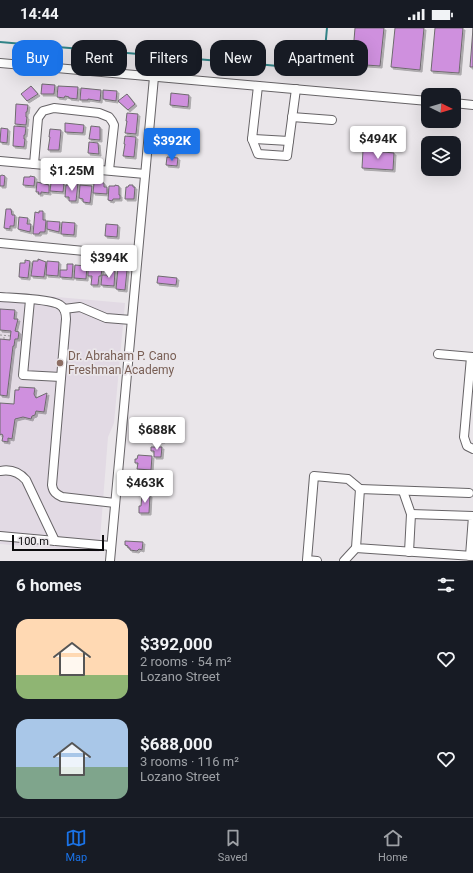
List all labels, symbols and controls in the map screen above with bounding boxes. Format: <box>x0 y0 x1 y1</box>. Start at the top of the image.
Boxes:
text: 14:44 <box>20 5 59 23</box>
chip: Buy <box>12 40 63 76</box>
chip: Rent <box>71 40 127 76</box>
chip: Filters <box>135 40 202 76</box>
chip: New <box>210 40 266 76</box>
chip: Apartment <box>274 40 368 76</box>
north arrow <box>421 88 461 128</box>
map controls <box>421 88 461 176</box>
pin: $494K <box>350 126 406 160</box>
pin: $392K <box>144 128 200 162</box>
text: $494K <box>359 131 397 146</box>
text: $392K <box>153 133 191 148</box>
button: layers <box>421 136 461 176</box>
pin: $1.25M <box>39 158 105 192</box>
text: $1.25M <box>50 163 95 178</box>
pin: $394K <box>81 245 137 279</box>
text: $394K <box>90 250 128 265</box>
place label: Dr. Abraham P. Cano Freshman Academy <box>68 349 177 377</box>
marker: Dr. Abraham P. Cano Freshman Academy <box>55 358 65 368</box>
pin: $688K <box>129 417 185 451</box>
text: $688K <box>138 422 176 437</box>
pin: $463K <box>117 470 173 504</box>
text: $463K <box>126 475 164 490</box>
scale bar <box>12 533 104 552</box>
text: 100 m <box>18 535 49 548</box>
icon: filters <box>435 574 457 596</box>
text: 6 homes <box>16 575 82 595</box>
text: $392,000 <box>140 634 212 654</box>
icon: home <box>48 635 96 683</box>
icon: heart <box>435 648 457 670</box>
text: 2 rooms · 54 m² <box>140 654 232 669</box>
text: Lozano Street <box>140 669 220 684</box>
text: $688,000 <box>140 734 212 754</box>
icon: home <box>48 735 96 783</box>
icon: heart <box>435 748 457 770</box>
text: 3 rooms · 116 m² <box>140 754 239 769</box>
text: Lozano Street <box>140 769 220 784</box>
tab: Map <box>65 827 87 864</box>
tab: Saved <box>218 827 248 864</box>
tab: Home <box>378 827 408 864</box>

